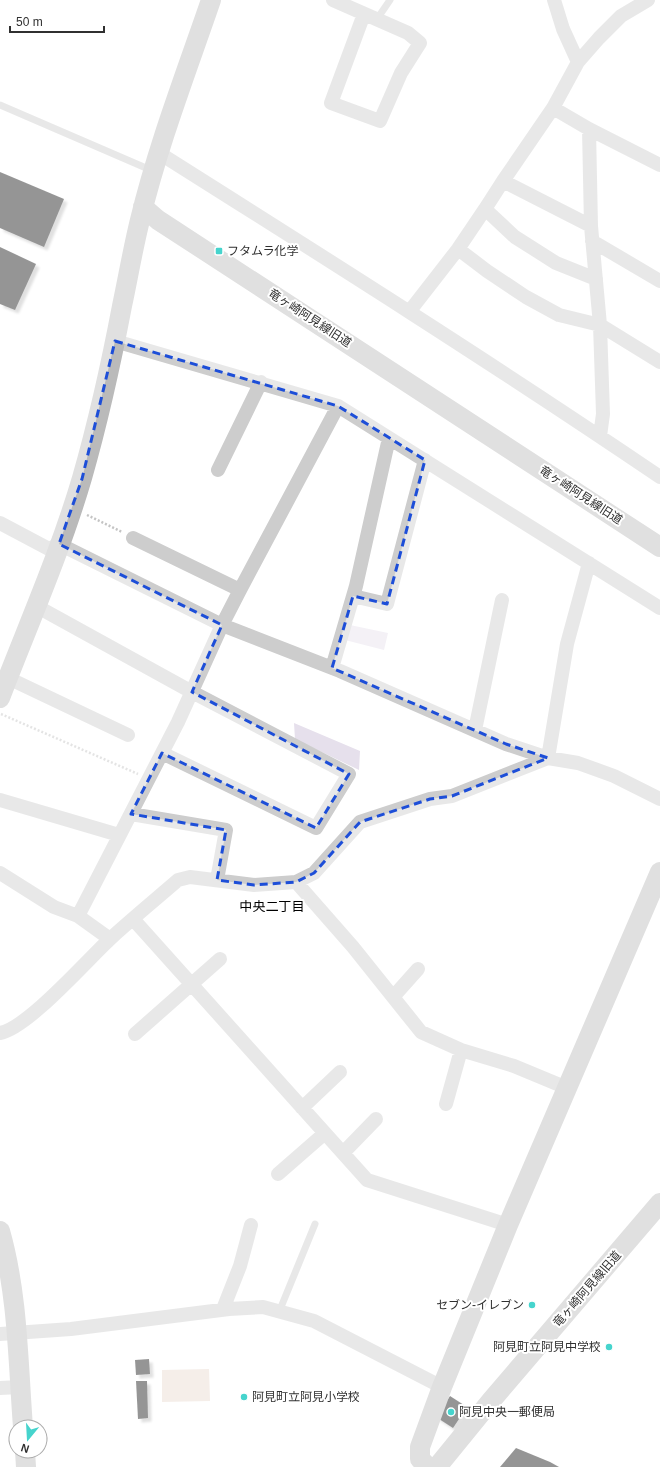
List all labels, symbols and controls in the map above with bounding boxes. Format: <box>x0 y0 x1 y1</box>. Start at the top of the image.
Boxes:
scale bar <box>10 8 104 34</box>
text: 50 m <box>16 15 43 29</box>
place label: フタムラ化学 <box>227 244 298 258</box>
marker: フタムラ化学 <box>214 246 224 256</box>
street label: 竜ヶ崎阿見線旧道 <box>266 286 354 350</box>
street label: 竜ヶ崎阿見線旧道 <box>537 463 625 527</box>
district label: 中央二丁目 <box>239 899 305 914</box>
street label: 竜ヶ崎阿見線旧道 <box>550 1248 624 1330</box>
place label: セブン-イレブン <box>436 1298 524 1312</box>
marker: セブン-イレブン <box>527 1300 537 1310</box>
place label: 阿見町立阿見中学校 <box>493 1340 601 1354</box>
marker: 阿見町立阿見中学校 <box>604 1342 614 1352</box>
place label: 阿見町立阿見小学校 <box>252 1390 360 1404</box>
marker: 阿見町立阿見小学校 <box>239 1392 249 1402</box>
place label: 阿見中央一郵便局 <box>459 1405 555 1419</box>
marker: 阿見中央一郵便局 <box>446 1407 456 1417</box>
north arrow <box>8 1419 48 1459</box>
text: N <box>19 1442 31 1455</box>

